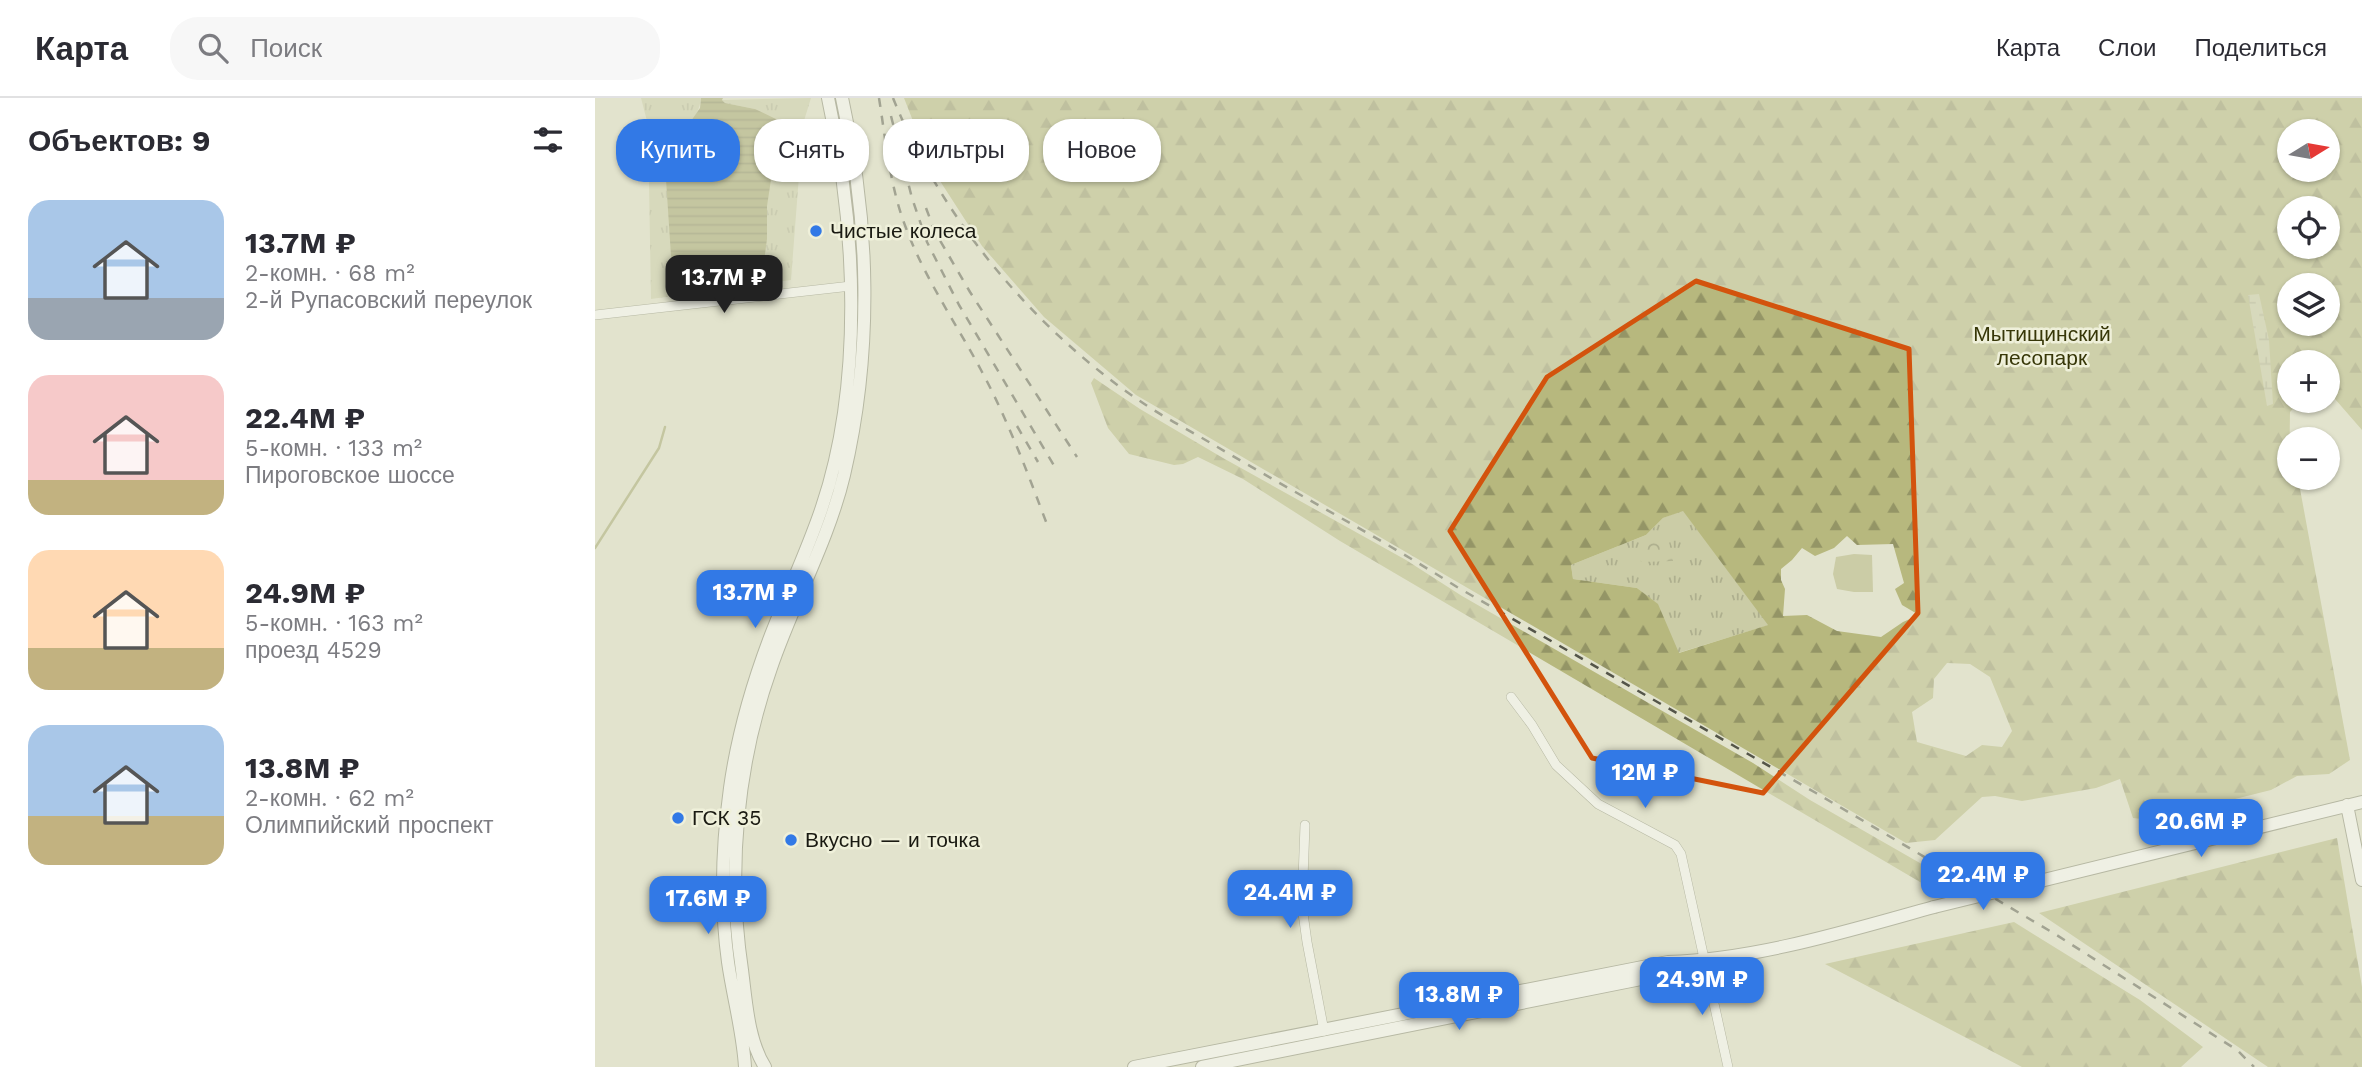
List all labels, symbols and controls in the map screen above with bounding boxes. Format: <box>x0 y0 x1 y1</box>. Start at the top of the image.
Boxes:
search box <box>170 17 660 80</box>
text: Карта <box>35 29 128 68</box>
icon: search <box>194 29 232 67</box>
text: Поиск <box>250 33 322 63</box>
text: Карта <box>1996 34 2060 62</box>
text: Слои <box>2098 34 2156 62</box>
text: Поделиться <box>2194 34 2327 62</box>
chip: Купить <box>616 119 740 182</box>
chip: Снять <box>754 119 869 182</box>
chip: Фильтры <box>883 119 1029 182</box>
chip: Новое <box>1043 119 1161 182</box>
north arrow <box>2277 119 2340 182</box>
map controls <box>2277 119 2340 490</box>
icon: filters <box>529 121 567 159</box>
text: Объектов: 9 <box>28 123 211 158</box>
button: locate <box>2277 196 2340 259</box>
place label: Чистые колеса <box>830 218 977 243</box>
marker: Чистые колеса <box>808 223 824 239</box>
text: 13.7M ₽ <box>245 225 356 260</box>
icon: home <box>84 228 168 312</box>
pin: 13.7M ₽ <box>659 256 789 315</box>
text: 2-комн. · 68 m² <box>245 260 415 287</box>
text: 13.7M ₽ <box>682 264 766 291</box>
button: layers <box>2277 273 2340 336</box>
text: 2-й Рупасовский переулок <box>245 287 532 314</box>
park label: Мытищинский лесопарк <box>1973 321 2111 370</box>
button: + <box>2277 350 2340 413</box>
text: 22.4M ₽ <box>245 400 365 435</box>
icon: home <box>84 403 168 487</box>
button: − <box>2277 427 2340 490</box>
text: 5-комн. · 133 m² <box>245 435 422 462</box>
text: Пироговское шоссе <box>245 462 455 489</box>
pin: 13.7M ₽ <box>690 570 820 630</box>
text: 24.9M ₽ <box>245 575 365 610</box>
icon: home <box>84 578 168 662</box>
text: 13.7M ₽ <box>713 579 797 606</box>
text: 5-комн. · 163 m² <box>245 610 423 637</box>
text: проезд 4529 <box>245 637 382 664</box>
text: 13.8M ₽ <box>245 750 360 785</box>
pin: 12M ₽ <box>1596 750 1694 810</box>
icon: home <box>84 753 168 837</box>
text: 12M ₽ <box>1612 759 1678 786</box>
text: 2-комн. · 62 m² <box>245 785 414 812</box>
pin: 20.6M ₽ <box>2136 800 2266 859</box>
place label: ГСК 35 <box>692 805 761 830</box>
text: 20.6M ₽ <box>2155 808 2247 835</box>
marker: ГСК 35 <box>670 810 686 826</box>
text: Олимпийский проспект <box>245 812 494 839</box>
place label: Вкусно — и точка <box>805 827 980 852</box>
marker: Вкусно — и точка <box>783 832 799 848</box>
pin: 22.4M ₽ <box>1918 852 2048 912</box>
text: 22.4M ₽ <box>1937 861 2029 888</box>
pin: 24.4M ₽ <box>1225 870 1355 930</box>
pin: 17.6M ₽ <box>643 876 773 936</box>
text: 24.4M ₽ <box>1244 879 1336 906</box>
text: 17.6M ₽ <box>665 885 751 912</box>
pin: 24.9M ₽ <box>1637 958 1767 1017</box>
text: 24.9M ₽ <box>1656 966 1748 993</box>
pin: 13.8M ₽ <box>1394 972 1524 1032</box>
text: 13.8M ₽ <box>1415 981 1503 1008</box>

